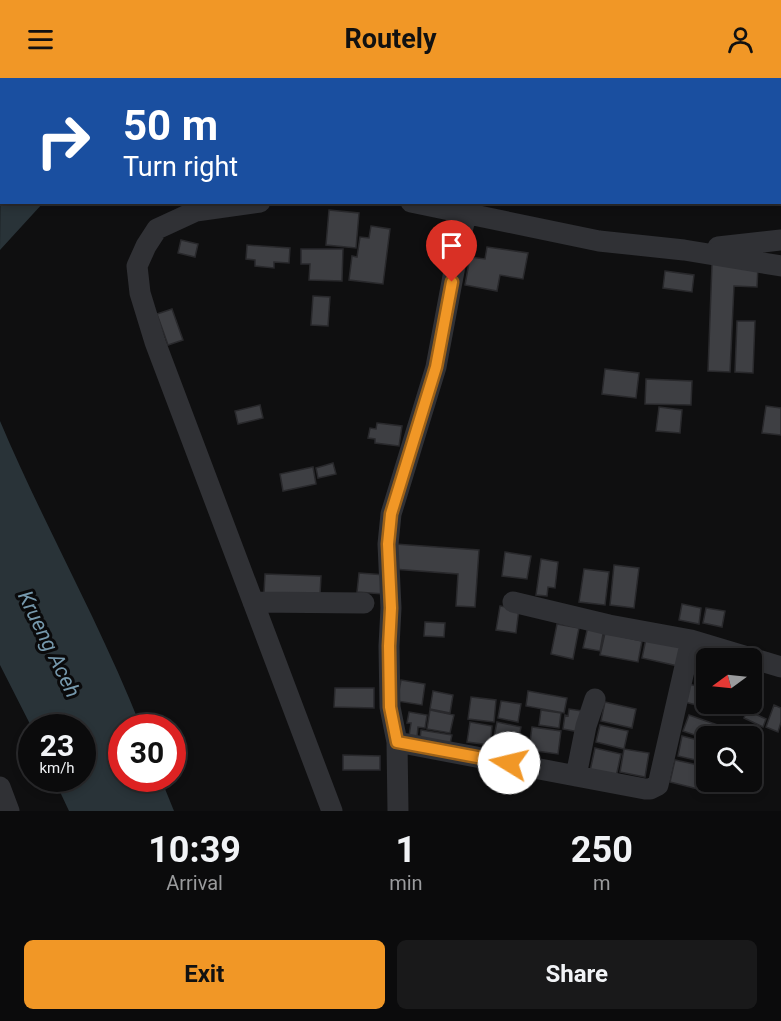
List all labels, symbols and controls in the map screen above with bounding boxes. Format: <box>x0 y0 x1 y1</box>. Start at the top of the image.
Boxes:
icon: menu <box>24 23 57 56</box>
text: Routely <box>344 23 437 55</box>
icon: person <box>724 23 757 56</box>
text: 50 m <box>123 101 218 150</box>
icon: right <box>24 102 102 180</box>
text: Turn right <box>123 151 238 183</box>
pin <box>426 220 477 282</box>
icon: arrive <box>435 229 468 262</box>
water label: Krueng Aceh <box>13 587 85 701</box>
north arrow <box>696 648 762 714</box>
map controls <box>696 648 762 792</box>
speed limit sign: 30 <box>108 714 186 792</box>
button: search <box>696 726 762 792</box>
text: 23 <box>40 728 74 763</box>
position arrow <box>477 731 541 795</box>
text: km/h <box>39 759 75 777</box>
text: 10:39 <box>148 829 241 871</box>
text: 1 <box>396 829 416 871</box>
text: 250 <box>571 829 633 871</box>
text: Arrival <box>166 871 223 895</box>
text: min <box>389 871 423 895</box>
text: m <box>593 871 611 895</box>
button: Exit <box>24 940 385 1009</box>
button: Share <box>397 940 757 1009</box>

